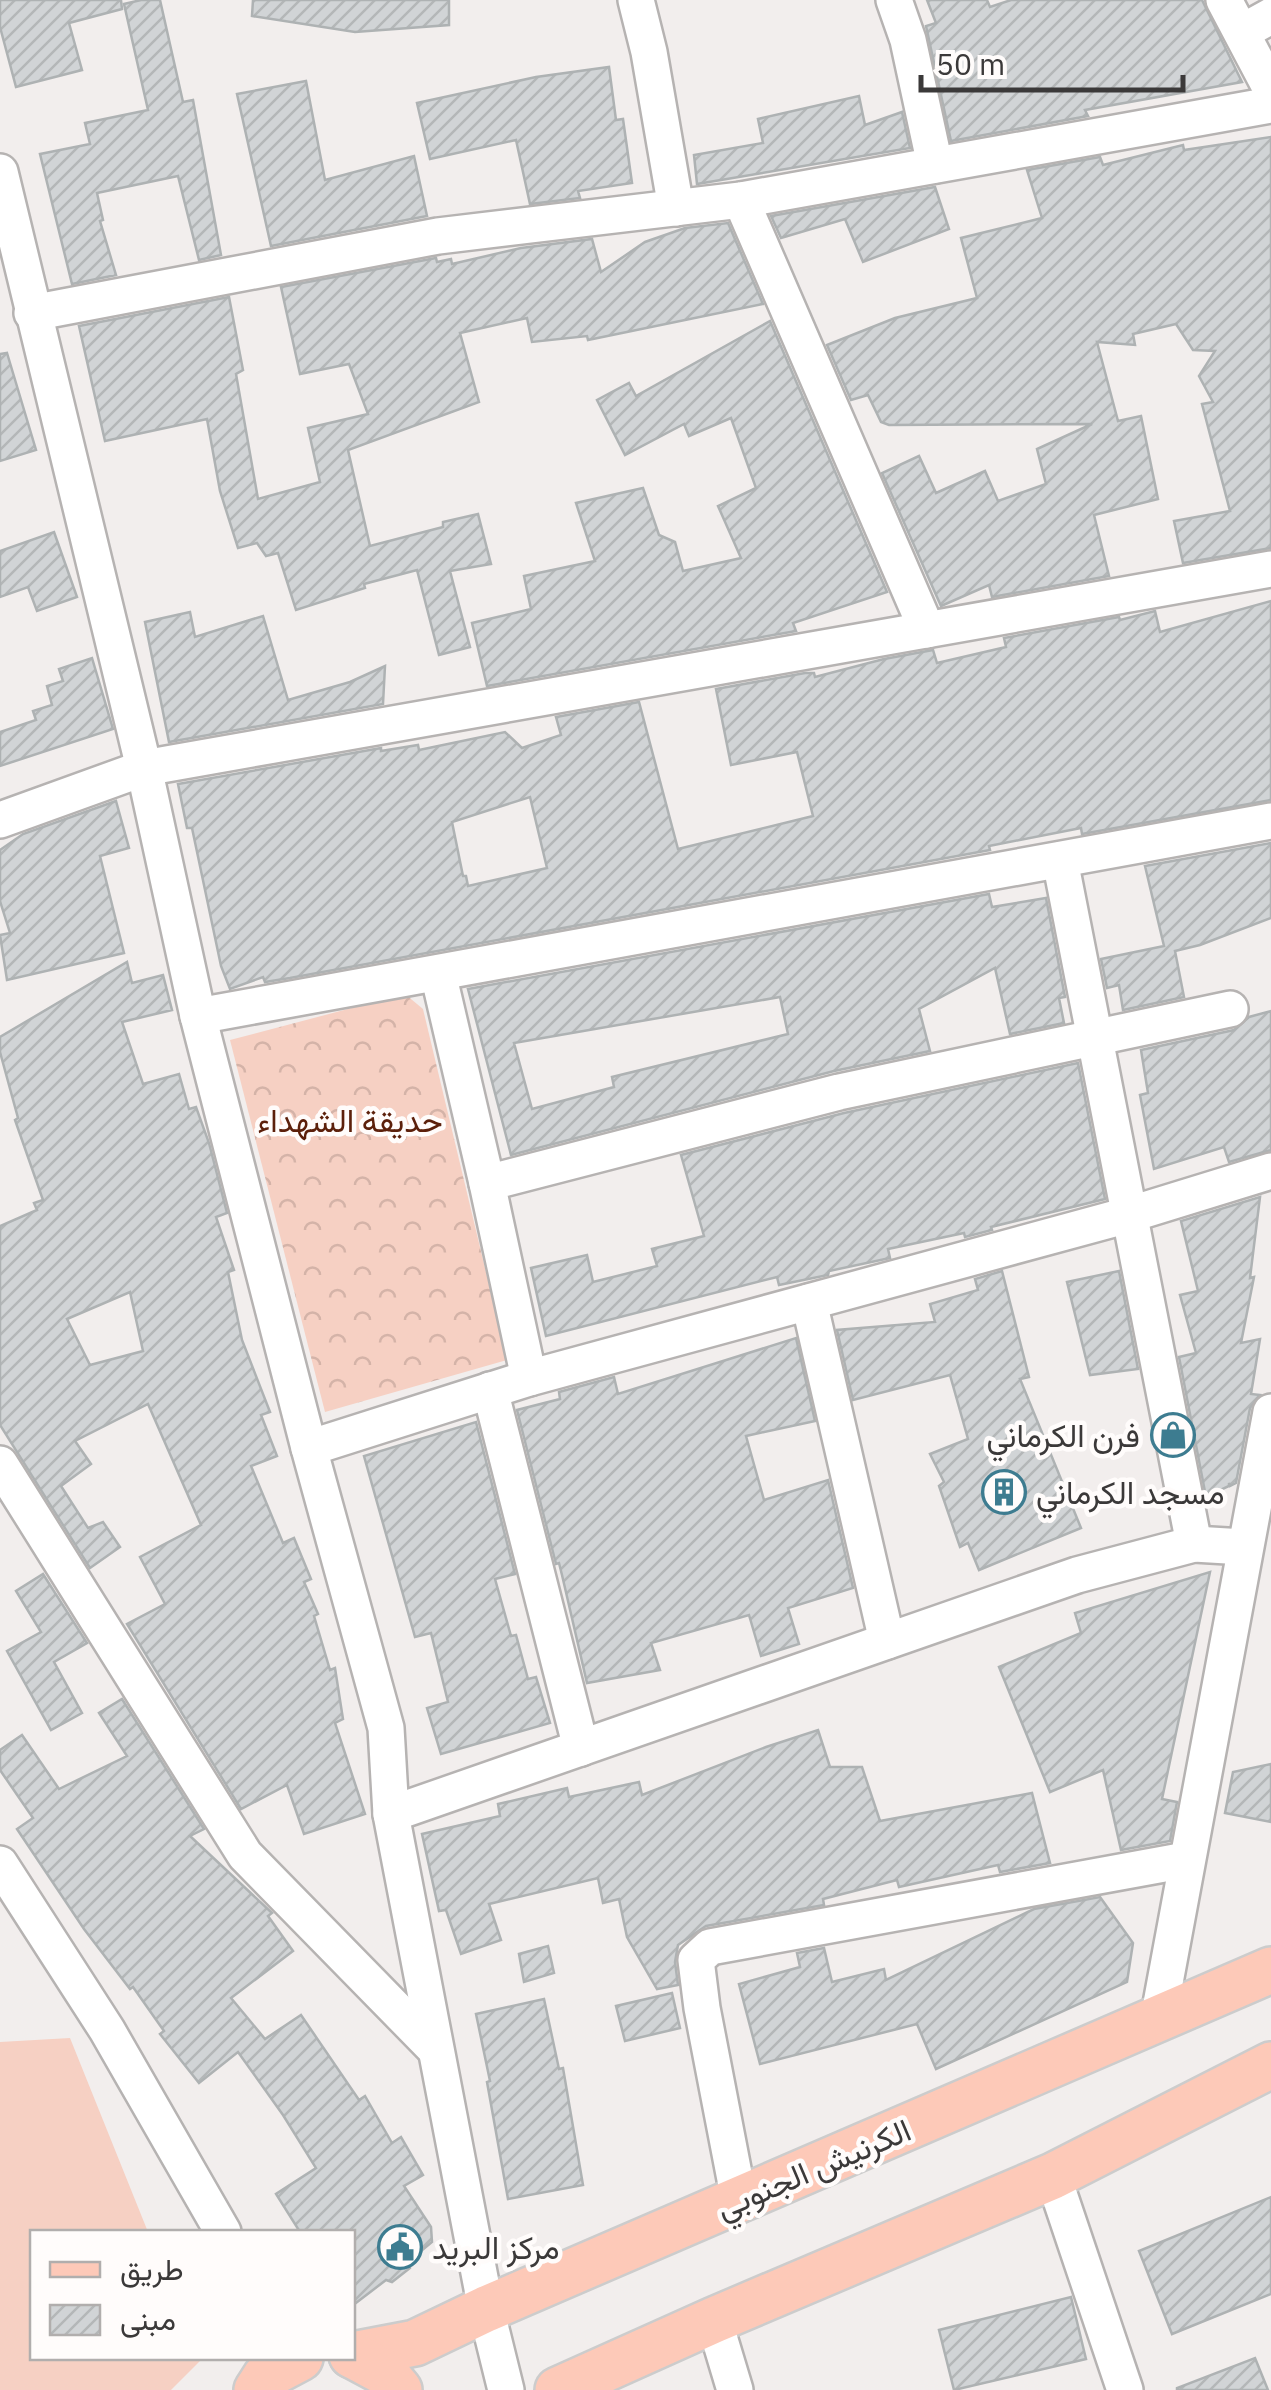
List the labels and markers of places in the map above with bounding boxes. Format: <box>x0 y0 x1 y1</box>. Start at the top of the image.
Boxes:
shop icon: فرن الكرماني <box>1150 1412 1196 1458</box>
place label: فرن الكرماني <box>987 1414 1140 1462</box>
building icon: مسجد الكرماني <box>981 1469 1027 1515</box>
place label: مسجد الكرماني <box>1036 1471 1225 1519</box>
public building icon: مركز البريد <box>377 2224 423 2270</box>
place label: مركز البريد <box>432 2226 560 2268</box>

